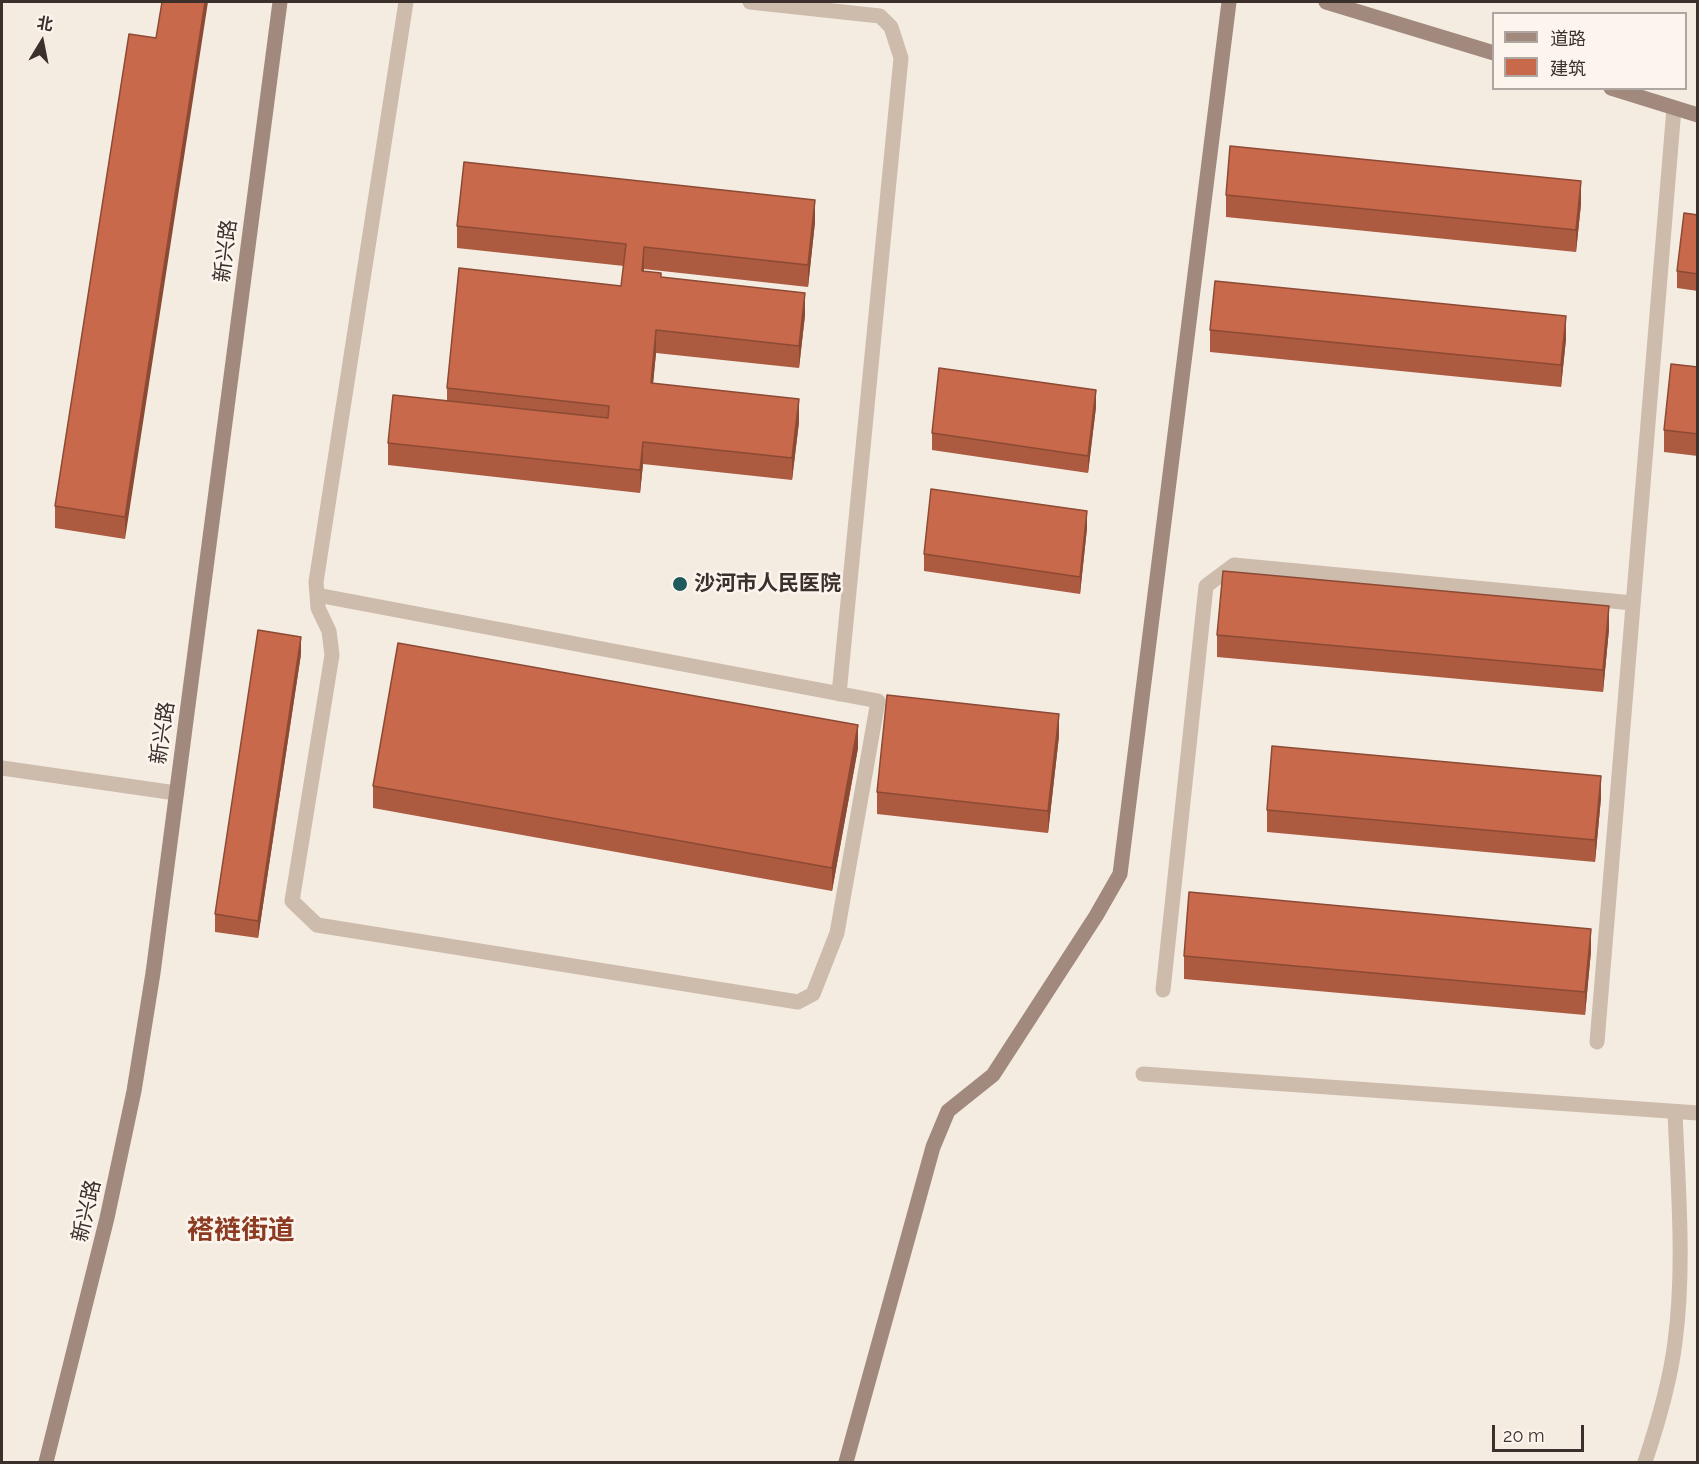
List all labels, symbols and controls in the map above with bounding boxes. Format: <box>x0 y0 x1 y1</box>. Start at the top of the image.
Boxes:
north arrow <box>12 12 72 72</box>
legend <box>1492 12 1687 90</box>
text: 北 <box>36 13 55 35</box>
text: 道路 <box>1550 28 1586 49</box>
text: 建筑 <box>1550 58 1586 79</box>
street label: 新兴路 <box>210 218 242 284</box>
place label: 沙河市人民医院 <box>694 571 841 597</box>
marker: 沙河市人民医院 <box>671 575 689 593</box>
street label: 新兴路 <box>146 700 180 766</box>
street label: 新兴路 <box>68 1177 106 1245</box>
district label: 褡裢街道 <box>187 1215 295 1247</box>
scale bar <box>1495 1413 1586 1451</box>
text: 20 m <box>1503 1425 1545 1446</box>

